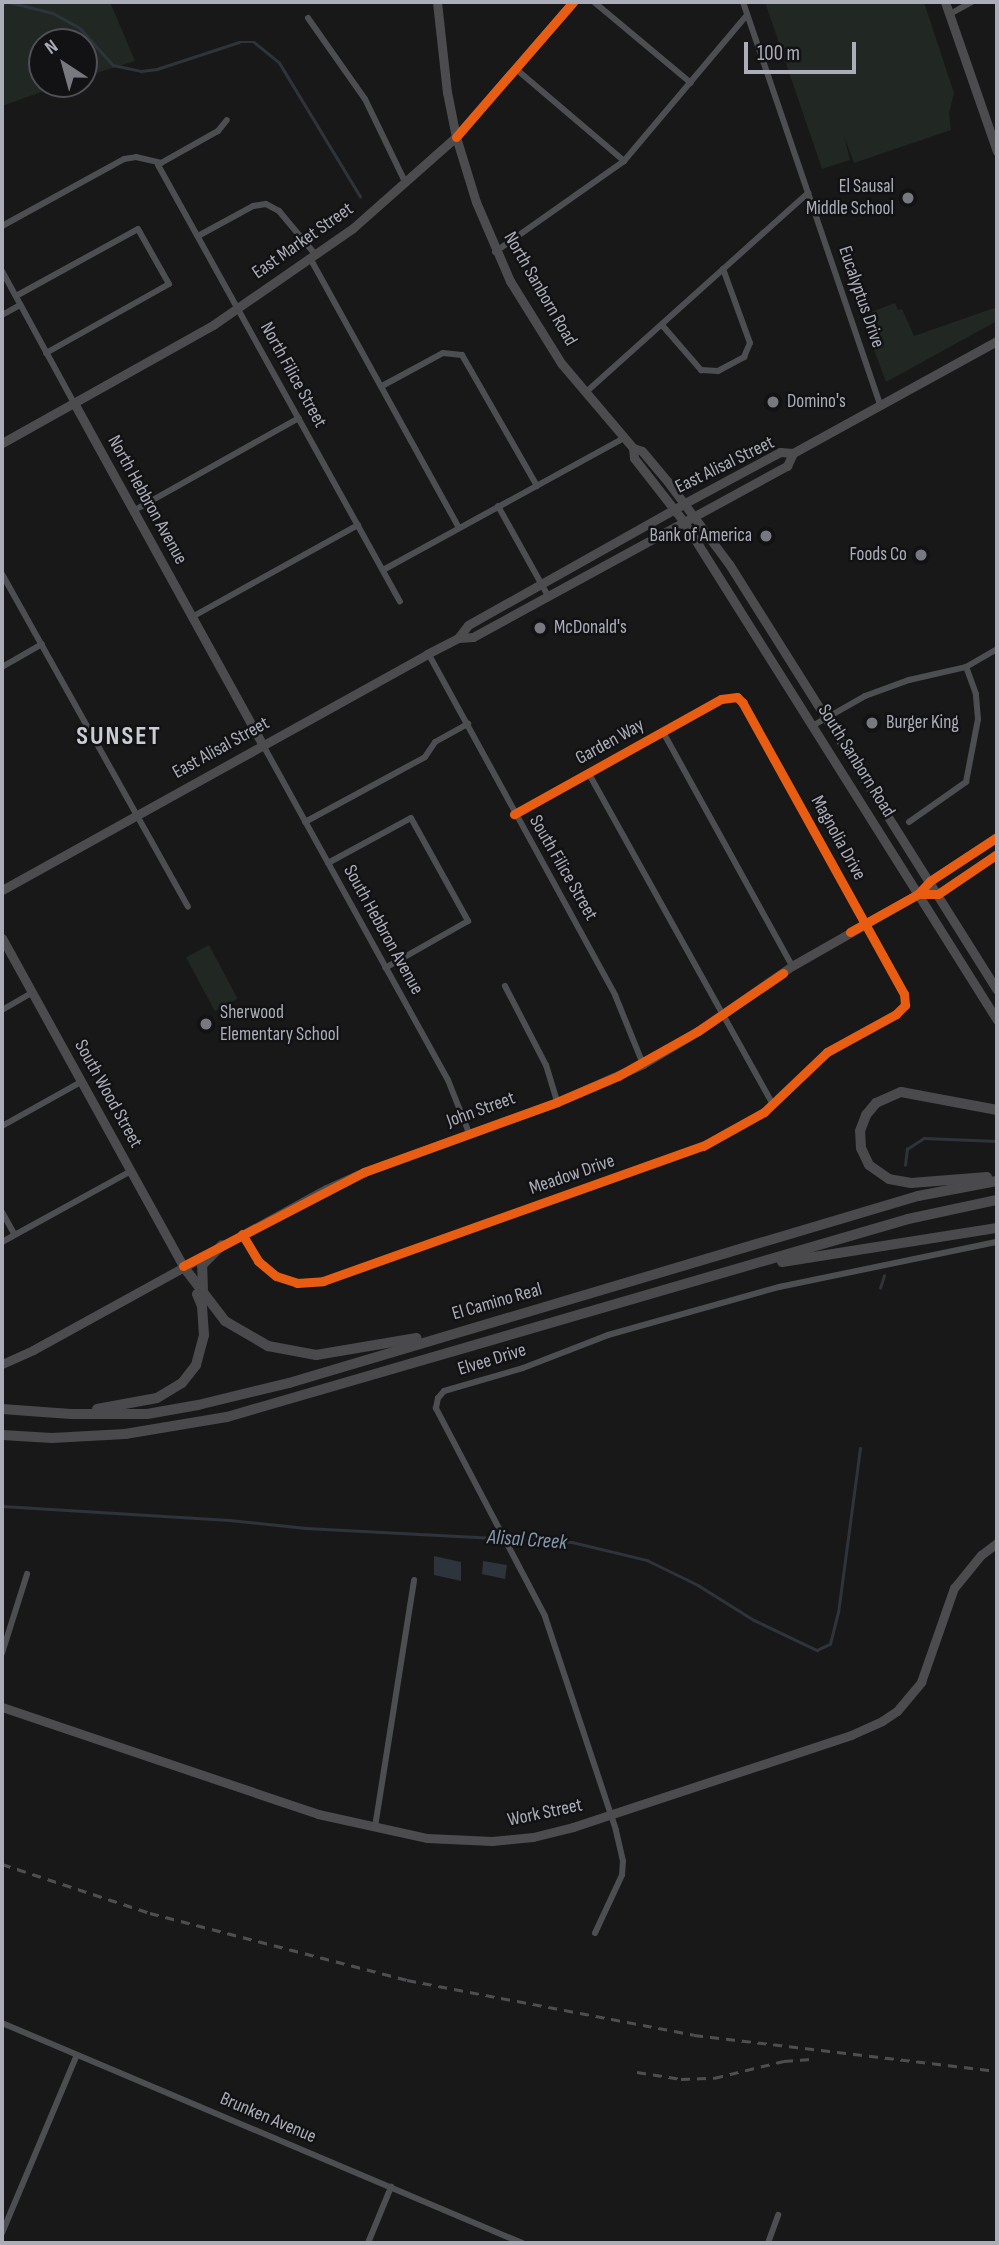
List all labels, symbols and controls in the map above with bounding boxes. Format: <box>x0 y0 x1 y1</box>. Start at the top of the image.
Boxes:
north arrow <box>28 28 98 98</box>
scale bar <box>747 28 859 72</box>
text: N <box>41 35 62 60</box>
text: 100 m <box>757 41 800 66</box>
place label: El Sausal Middle School <box>806 176 894 220</box>
marker: El Sausal Middle School <box>900 190 916 206</box>
street label: East Market Street <box>248 198 358 284</box>
street label: North Sanborn Road <box>498 228 582 350</box>
street label: Eucalyptus Drive <box>833 243 889 351</box>
street label: North Filice Street <box>255 318 331 432</box>
place label: Domino's <box>787 391 846 413</box>
marker: Domino's <box>765 394 781 410</box>
street label: East Alisal Street <box>672 431 778 499</box>
street label: North Hebbron Avenue <box>102 432 192 568</box>
place label: Bank of America <box>649 525 752 547</box>
marker: Bank of America <box>758 528 774 544</box>
place label: Foods Co <box>850 544 907 566</box>
marker: Foods Co <box>913 547 929 563</box>
place label: McDonald's <box>554 617 627 639</box>
marker: McDonald's <box>532 620 548 636</box>
street label: South Sanborn Road <box>812 700 900 822</box>
street label: East Alisal Street <box>169 712 273 784</box>
place label: Burger King <box>886 712 959 734</box>
street label: Garden Way <box>572 714 648 770</box>
marker: Burger King <box>864 715 880 731</box>
district label: SUNSET <box>77 721 161 753</box>
street label: Magnolia Drive <box>805 792 871 884</box>
street label: South Filice Street <box>524 811 602 925</box>
street label: South Hebbron Avenue <box>338 861 428 999</box>
place label: Sherwood Elementary School <box>220 1002 339 1046</box>
marker: Sherwood Elementary School <box>198 1016 214 1032</box>
street label: South Wood Street <box>69 1036 147 1152</box>
street label: John Street <box>444 1087 518 1133</box>
street label: Meadow Drive <box>526 1150 618 1200</box>
street label: El Camino Real <box>449 1278 545 1326</box>
street label: Elvee Drive <box>455 1339 529 1381</box>
water label: Alisal Creek <box>486 1525 568 1555</box>
street label: Work Street <box>506 1794 584 1832</box>
street label: Brunken Avenue <box>217 2088 319 2148</box>

